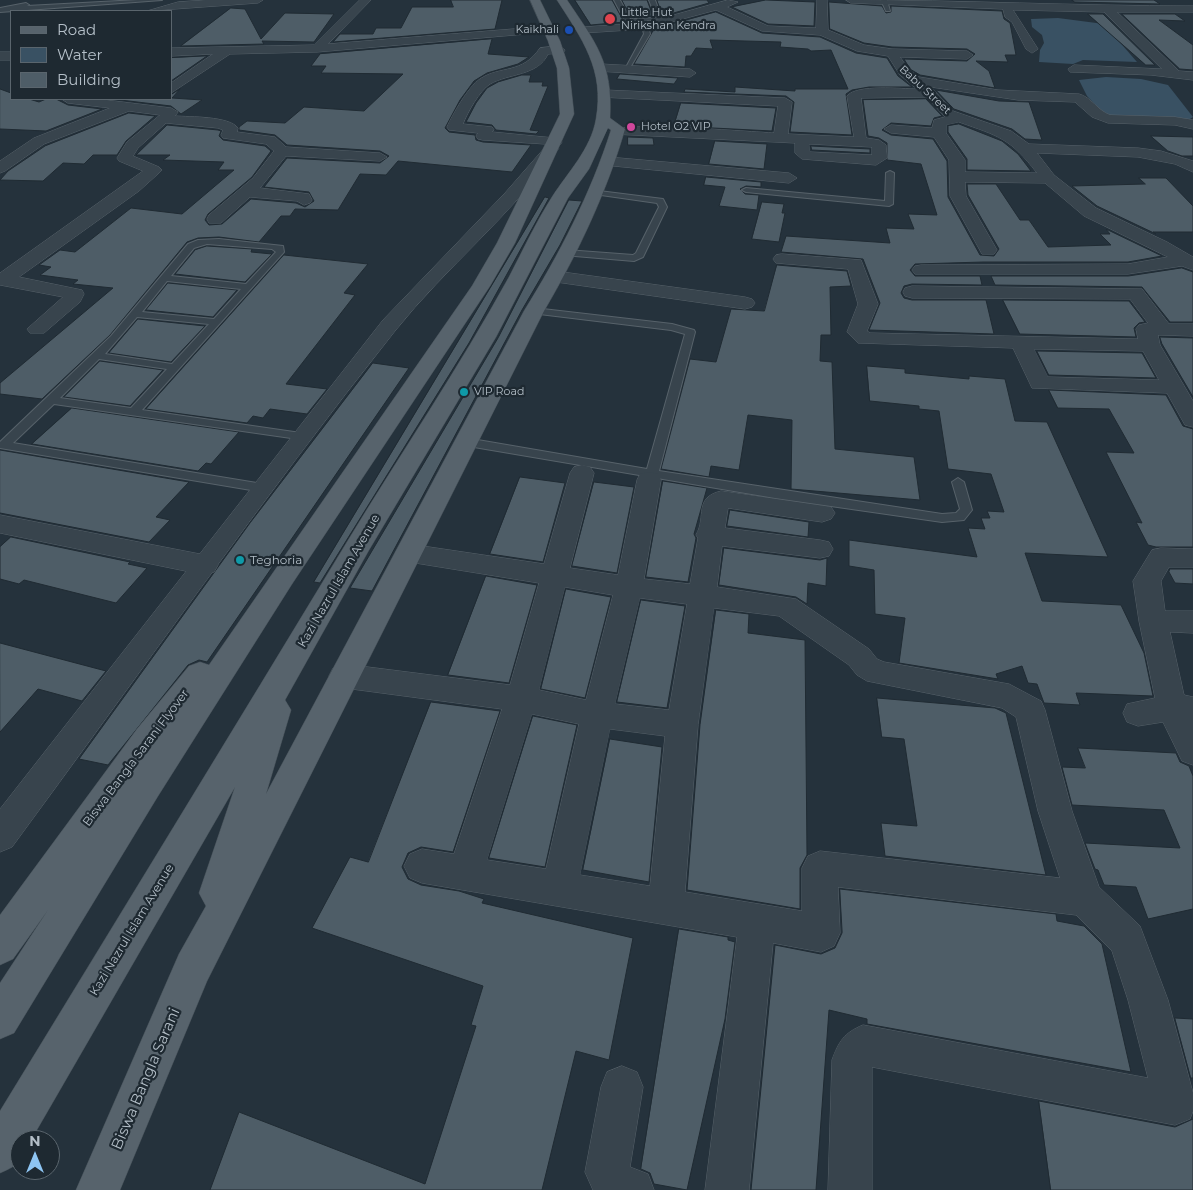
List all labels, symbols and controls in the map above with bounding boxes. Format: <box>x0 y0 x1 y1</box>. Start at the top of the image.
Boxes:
place label: Little Hut Nirikshan Kendra <box>621 6 716 32</box>
legend <box>10 10 172 100</box>
marker: Little Hut Nirikshan Kendra <box>603 12 617 26</box>
text: Road <box>57 20 96 39</box>
place label: Kaikhali <box>515 23 559 37</box>
marker: Kaikhali <box>563 24 575 36</box>
text: Water <box>57 45 103 64</box>
street label: Babu Street <box>896 63 954 117</box>
text: Building <box>57 70 121 89</box>
place label: Hotel O2 VIP <box>641 120 711 134</box>
marker: Hotel O2 VIP <box>625 121 637 133</box>
place label: VIP Road <box>474 385 524 399</box>
marker: VIP Road <box>458 386 470 398</box>
street label: Kazi Nazrul Islam Avenue <box>295 512 383 650</box>
place label: Teghoria <box>250 553 302 567</box>
marker: Teghoria <box>234 554 246 566</box>
street label: Biswa Bangla Sarani Flyover <box>80 687 192 829</box>
street label: Kazi Nazrul Islam Avenue <box>87 862 177 998</box>
street label: Biswa Bangla Sarani <box>108 1005 184 1153</box>
north arrow <box>10 1130 60 1180</box>
text: N <box>29 1132 41 1150</box>

